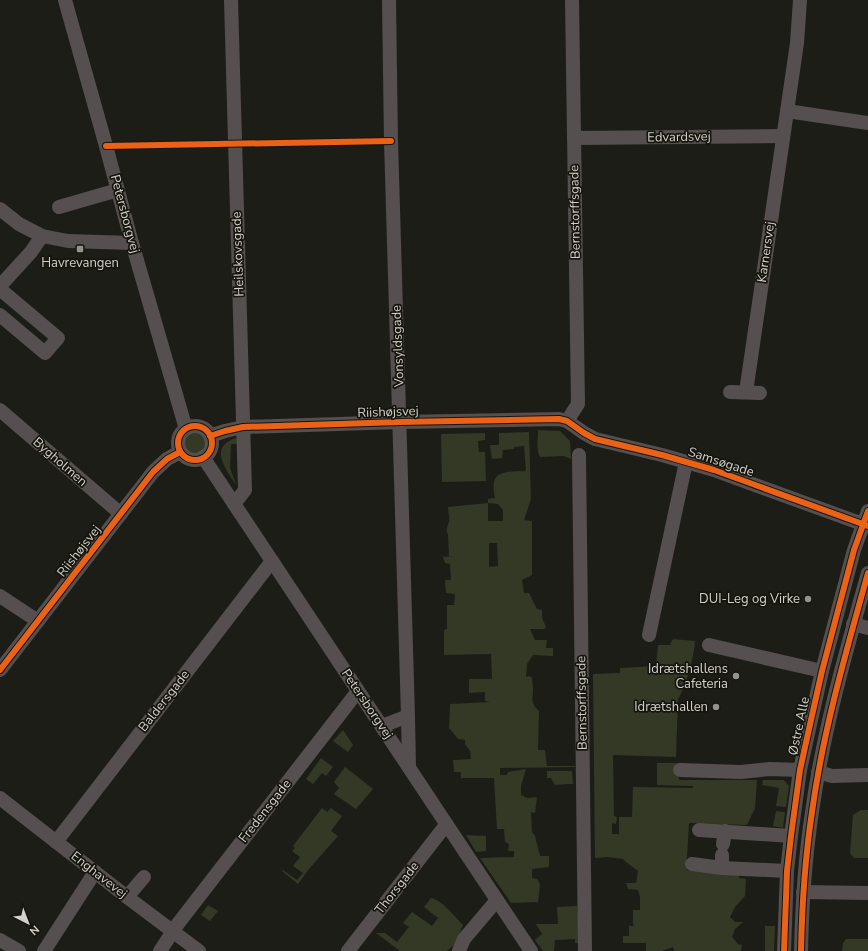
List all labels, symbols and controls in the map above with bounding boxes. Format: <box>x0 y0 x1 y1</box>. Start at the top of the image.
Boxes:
street label: Edvardsvej <box>647 127 711 147</box>
street label: Bernstorffsgade <box>565 165 585 259</box>
street label: Petersborgvej <box>106 173 144 255</box>
street label: Heilskovsgade <box>228 211 248 297</box>
street label: Karnersvej <box>753 220 779 284</box>
marker: Havrevangen <box>75 244 85 254</box>
place label: Havrevangen <box>41 254 119 272</box>
street label: Vonsyldsgade <box>388 305 408 388</box>
street label: Riishøjsvej <box>357 402 419 422</box>
street label: Bygholmen <box>29 433 91 491</box>
street label: Samsøgade <box>686 443 756 481</box>
street label: Riishøjsvej <box>53 521 105 581</box>
place label: DUI-Leg og Virke <box>699 590 800 608</box>
marker: DUI-Leg og Virke <box>803 594 813 604</box>
street label: Bernstorffsgade <box>572 656 592 750</box>
place label: Idrætshallens Cafeteria <box>648 660 728 693</box>
street label: Baldersgade <box>134 666 194 736</box>
street label: Petersborgvej <box>337 666 397 742</box>
marker: Idrætshallens Cafeteria <box>731 671 741 681</box>
street label: Østre Alle <box>784 695 814 757</box>
place label: Idrætshallen <box>634 698 708 716</box>
marker: Idrætshallen <box>711 702 721 712</box>
street label: Fredensgade <box>235 776 295 846</box>
street label: Enghavevej <box>67 847 131 903</box>
street label: Thorsgade <box>371 858 423 918</box>
north arrow <box>8 903 48 943</box>
text: N <box>26 922 42 938</box>

